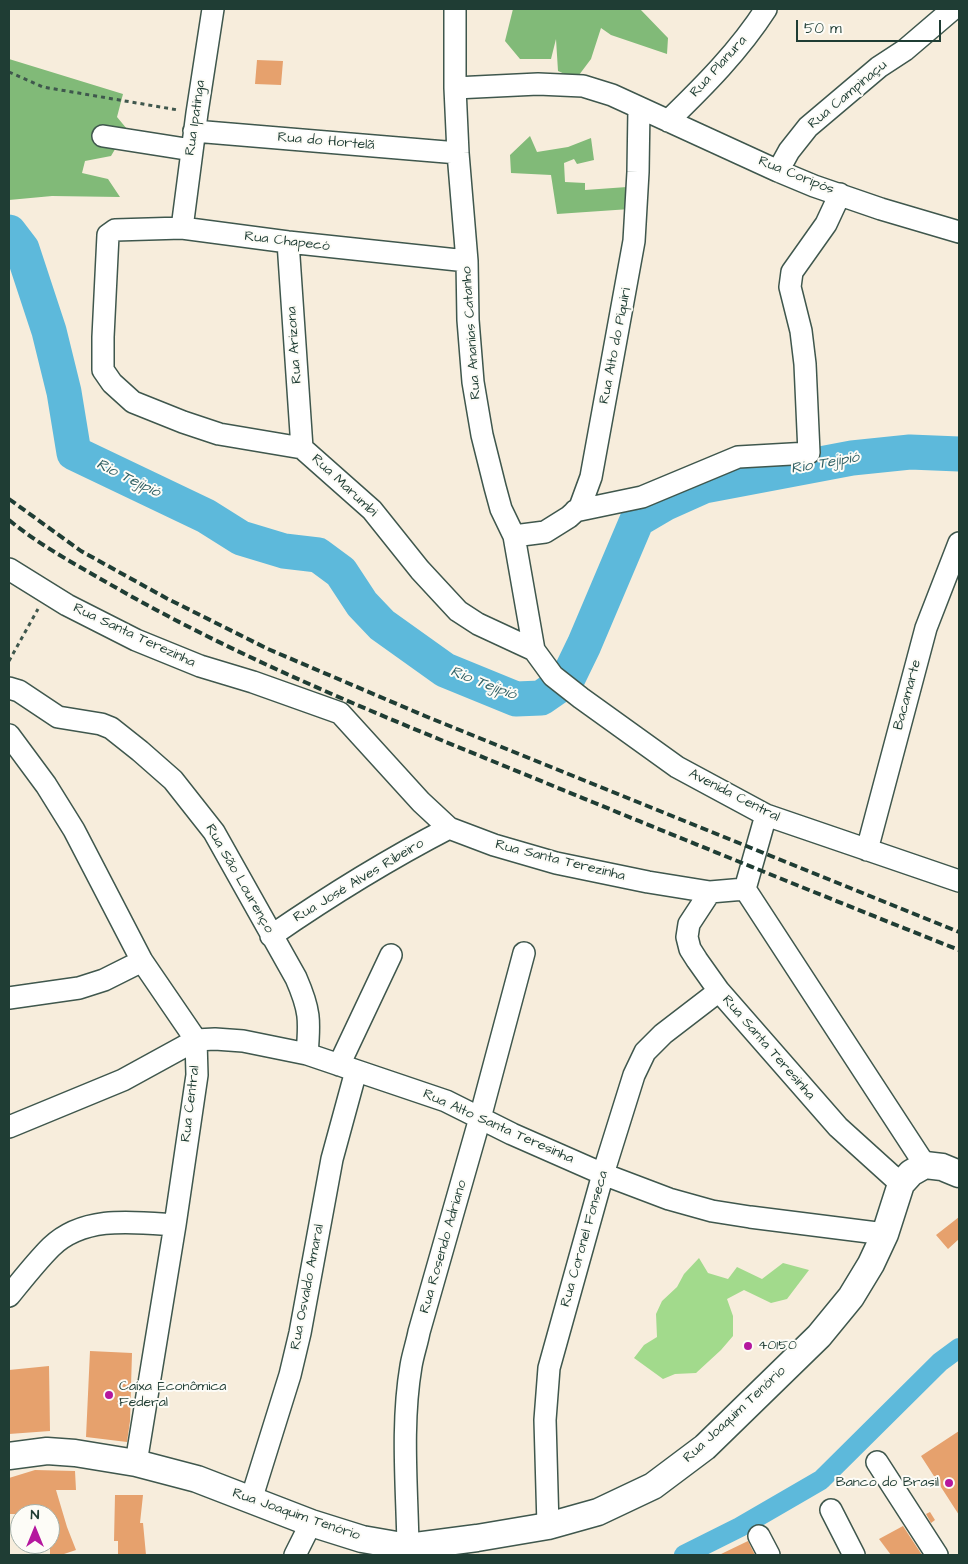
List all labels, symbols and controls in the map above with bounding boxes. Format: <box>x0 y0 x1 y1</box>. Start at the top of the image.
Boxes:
scale bar <box>798 10 943 42</box>
text: 50 m <box>804 18 842 39</box>
street label: Rua Planura <box>687 33 751 101</box>
street label: Rua Campinaçu <box>805 57 891 133</box>
street label: Rua Ipatinga <box>182 79 210 157</box>
street label: Rua do Hortelã <box>277 129 375 155</box>
street label: Rua Coripós <box>756 153 836 199</box>
street label: Rua Chapecó <box>243 228 331 256</box>
street label: Rua Ananias Catanho <box>459 266 485 400</box>
street label: Rua Alto do Piquiri <box>596 286 636 406</box>
street label: Rua Arizona <box>284 306 306 384</box>
water label: Rio Tejipió <box>790 449 860 479</box>
street label: Rua Marumbi <box>307 451 381 521</box>
water label: Rio Tejipió <box>93 456 163 502</box>
street label: Rua Santa Terezinha <box>70 600 198 672</box>
street label: Bacamarte <box>891 658 925 732</box>
water label: Rio Tejipió <box>448 663 518 705</box>
street label: Avenida Central <box>686 766 782 826</box>
street label: Rua São Lourenço <box>201 821 277 937</box>
street label: Rua José Alves Ribeiro <box>291 835 427 927</box>
street label: Rua Santa Terezinha <box>493 837 627 885</box>
street label: Rua Santa Teresinha <box>718 992 818 1104</box>
street label: Rua Central <box>178 1065 204 1143</box>
street label: Rua Alto Santa Teresinha <box>420 1086 576 1168</box>
street label: Rua Coronel Fonseca <box>558 1169 612 1309</box>
street label: Rua Rosendo Adriano <box>417 1178 471 1316</box>
street label: Rua Osvaldo Amaral <box>288 1223 328 1351</box>
place label: 40150 <box>758 1338 797 1354</box>
marker: 40150 <box>742 1340 754 1352</box>
street label: Rua Joaquim Tenório <box>680 1363 790 1467</box>
place label: Caixa Econômica Federal <box>119 1379 226 1411</box>
marker: Caixa Econômica Federal <box>103 1389 115 1401</box>
place label: Banco do Brasil <box>836 1475 939 1491</box>
marker: Banco do Brasil <box>943 1477 955 1489</box>
street label: Rua Joaquim Tenório <box>230 1485 362 1545</box>
north arrow <box>10 1504 60 1554</box>
text: N <box>31 1505 39 1525</box>

